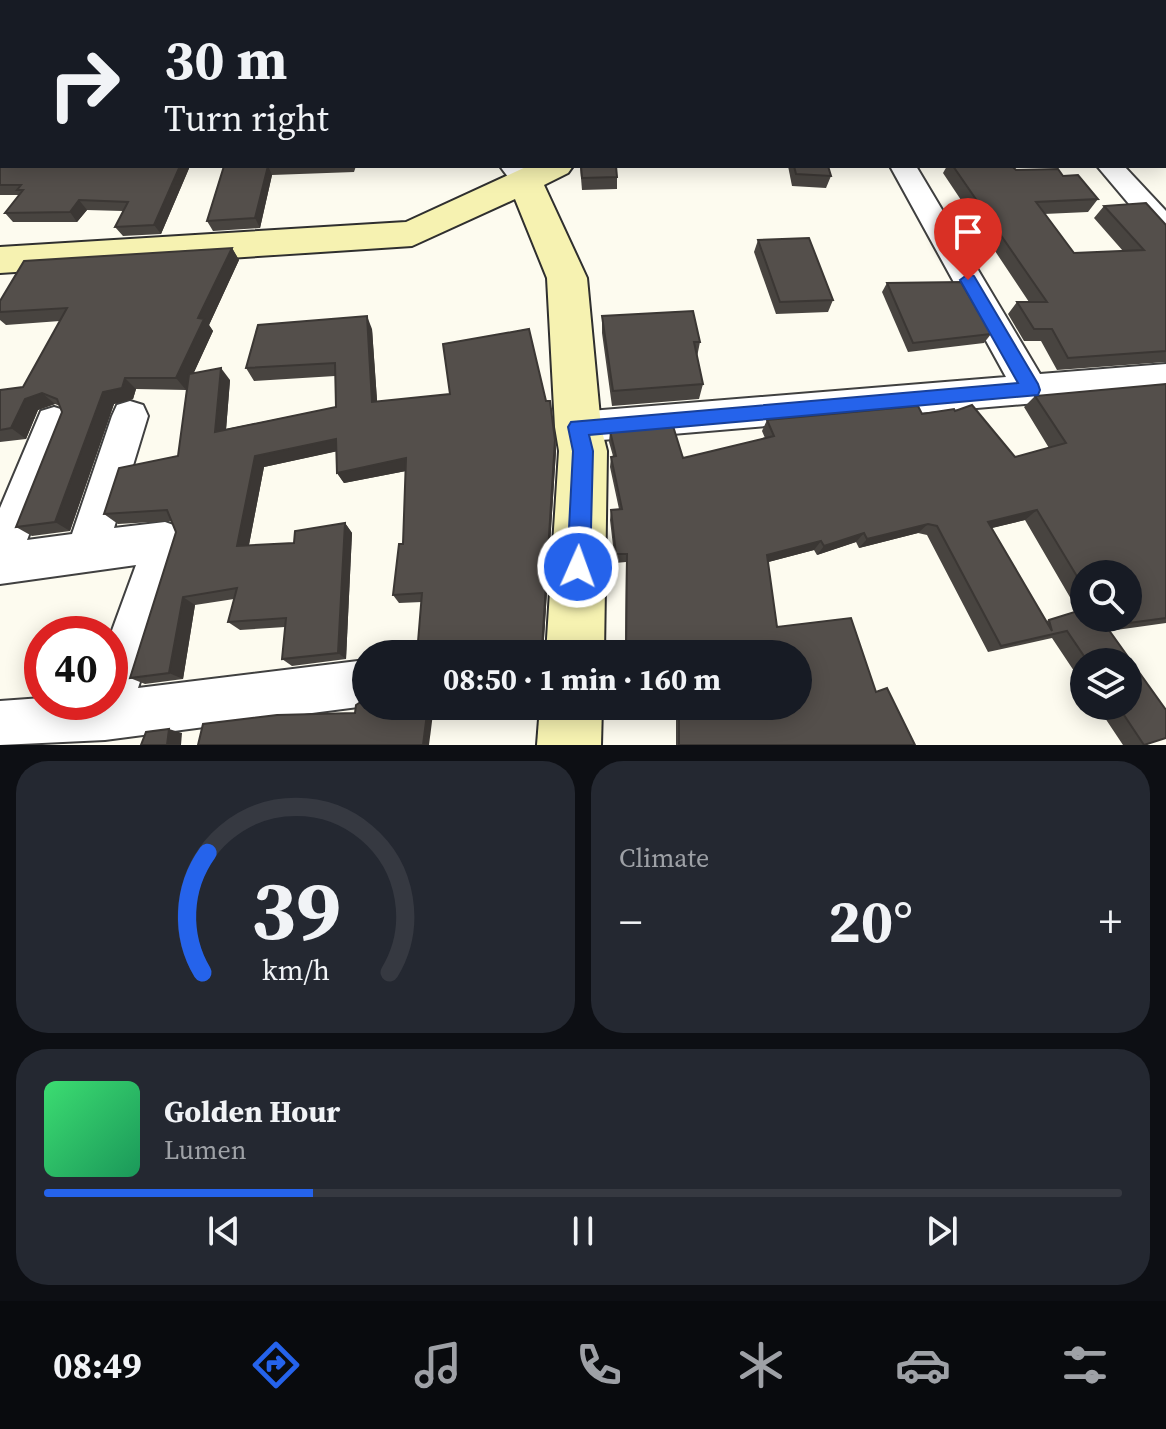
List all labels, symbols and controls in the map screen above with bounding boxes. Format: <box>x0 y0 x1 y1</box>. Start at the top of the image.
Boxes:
text: 30 m <box>164 21 287 98</box>
icon: right <box>32 32 136 136</box>
text: Turn right <box>164 94 329 143</box>
pin <box>934 198 1002 280</box>
icon: arrive <box>946 210 990 254</box>
position arrow <box>536 525 620 609</box>
map controls <box>1070 560 1142 720</box>
button: search <box>1070 560 1142 632</box>
speed limit sign: 40 <box>24 616 128 720</box>
button: layers <box>1070 648 1142 720</box>
text: 08:50 · 1 min · 160 m <box>443 659 721 700</box>
text: Climate <box>619 840 709 876</box>
text: 39 <box>250 853 341 967</box>
text: 20° <box>828 880 913 962</box>
text: − <box>619 891 642 952</box>
text: + <box>1099 891 1122 952</box>
text: km/h <box>261 950 330 990</box>
text: Golden Hour <box>164 1091 340 1132</box>
text: Lumen <box>164 1132 246 1168</box>
icon: previous <box>202 1209 246 1253</box>
icon: pause <box>561 1209 605 1253</box>
icon: next <box>920 1209 964 1253</box>
icon: directions <box>248 1337 304 1393</box>
icon: music <box>410 1337 466 1393</box>
icon: phone <box>571 1337 627 1393</box>
icon: climate <box>733 1337 789 1393</box>
icon: car <box>895 1337 951 1393</box>
icon: filters <box>1057 1337 1113 1393</box>
text: 08:49 <box>53 1341 142 1390</box>

